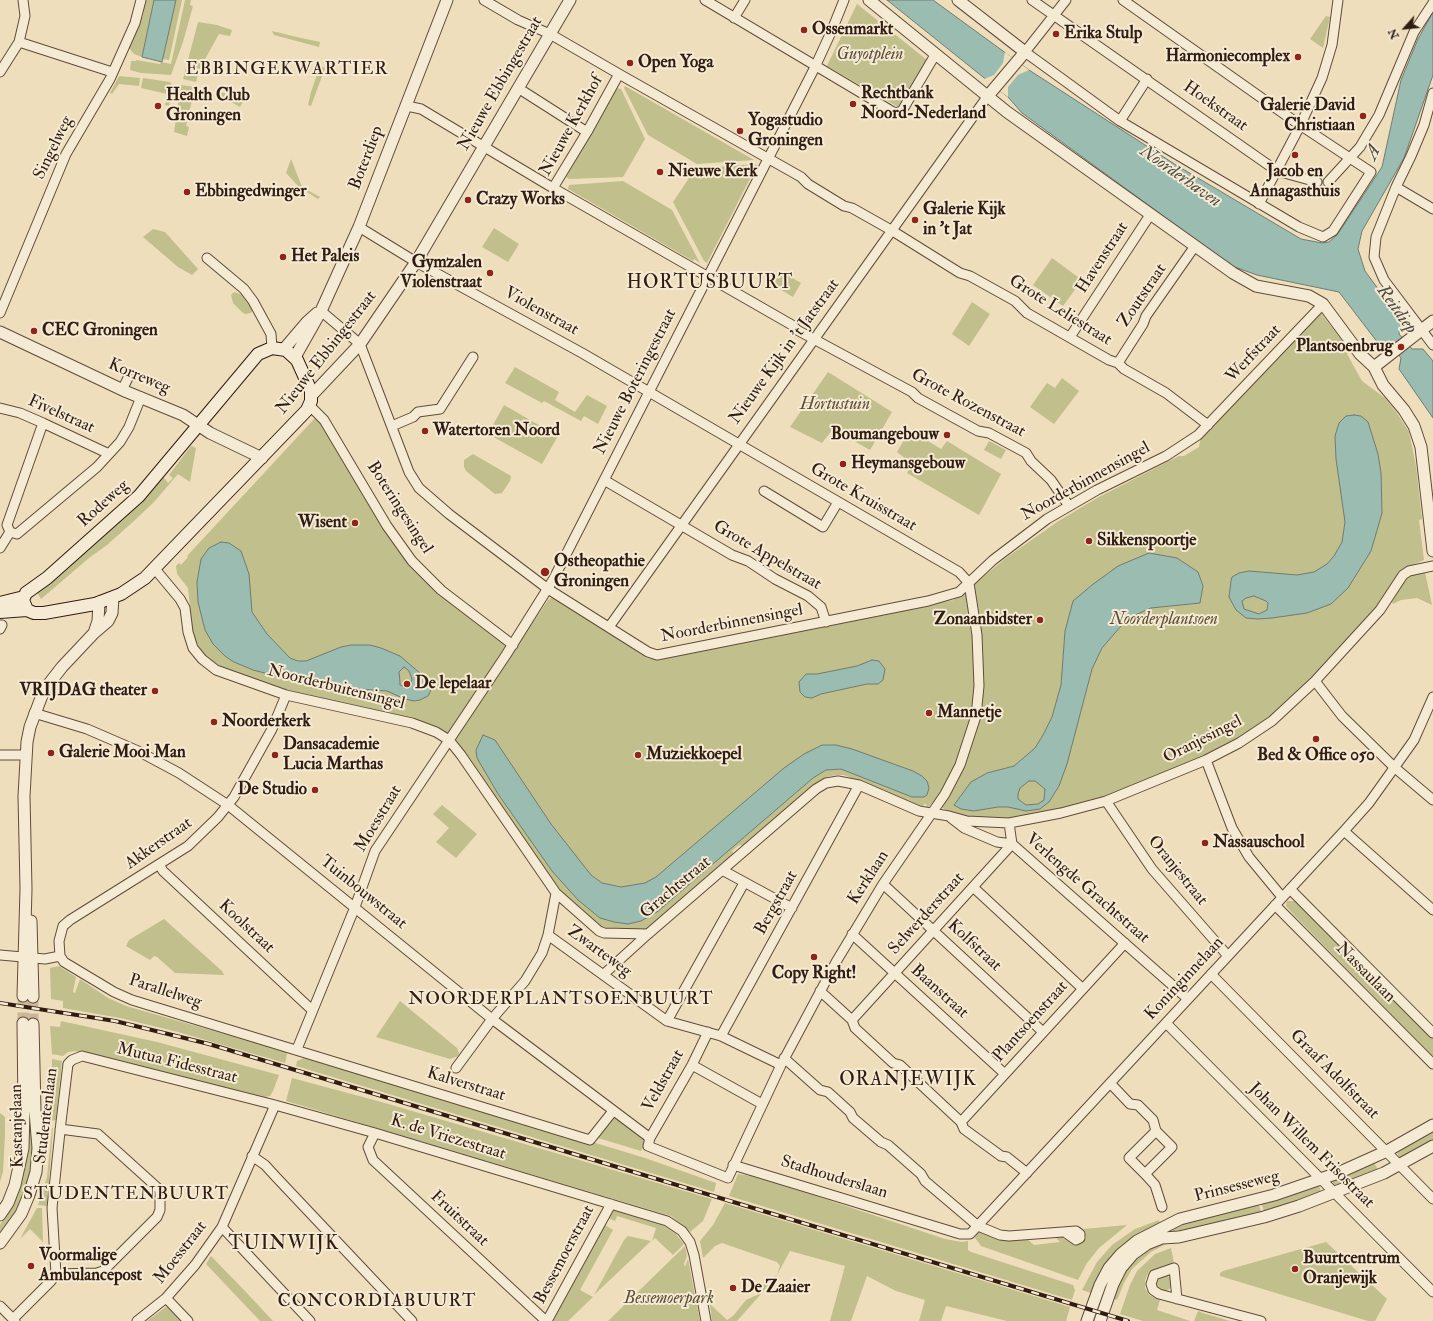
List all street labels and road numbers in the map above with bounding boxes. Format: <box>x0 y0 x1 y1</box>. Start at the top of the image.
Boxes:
street label: Nieuwe Ebbingestraat <box>454 13 548 155</box>
street label: Nieuwe Kerkhof <box>536 72 608 180</box>
street label: Hoekstraat <box>1179 77 1251 137</box>
street label: Singelweg <box>30 113 78 183</box>
street label: Boterdiep <box>346 123 388 193</box>
street label: Havenstraat <box>1072 219 1134 297</box>
street label: Zoutstraat <box>1114 260 1172 332</box>
street label: Grote Leliestraat <box>1005 271 1115 351</box>
street label: Nieuwe Kijk in 't Jatstraat <box>725 275 845 429</box>
street label: Violenstraat <box>500 283 582 341</box>
street label: Nieuwe Ebbingestraat <box>272 287 382 419</box>
street label: Nieuwe Boteringestraat <box>590 306 682 458</box>
street label: Werfstraat <box>1222 321 1286 387</box>
street label: Korreweg <box>105 355 173 399</box>
street label: Grote Rozenstraat <box>907 365 1029 443</box>
street label: Fivelstraat <box>25 391 97 439</box>
street label: Noorderbinnensingel <box>1018 438 1154 526</box>
street label: Boteringesingel <box>362 458 436 558</box>
street label: Grote Kruisstraat <box>806 459 920 537</box>
street label: Rodeweg <box>74 476 134 532</box>
street label: Grote Appelstraat <box>709 517 825 595</box>
street label: Noorderbinnensingel <box>659 600 805 648</box>
street label: Noorderbuitensingel <box>265 661 407 715</box>
street label: Oranjesingel <box>1160 711 1246 769</box>
street label: Moesstraat <box>351 782 407 856</box>
street label: Akkerstraat <box>121 813 197 875</box>
street label: Verlengde Grachtstraat <box>1021 830 1153 948</box>
street label: Oranjestraat <box>1143 832 1211 910</box>
street label: Kerklaan <box>844 847 894 909</box>
street label: Tuinbouwstraat <box>315 852 411 934</box>
street label: Grachtstraat <box>637 853 715 923</box>
street label: Bergstraat <box>751 867 803 939</box>
street label: Selwerderstraat <box>885 869 969 959</box>
street label: Koolstraat <box>214 896 278 958</box>
street label: Kolfstraat <box>943 916 1005 976</box>
street label: Zwarteweg <box>563 922 635 982</box>
street label: Koninginnelaan <box>1141 933 1229 1025</box>
street label: Nassaulaan <box>1331 939 1399 1007</box>
street label: Baanstraat <box>906 961 972 1023</box>
street label: Parallelweg <box>126 971 204 1013</box>
street label: Plantsoenstraat <box>989 977 1073 1067</box>
street label: Graaf Adolfstraat <box>1285 1026 1383 1124</box>
street label: Mutua Fidesstraat <box>115 1039 239 1089</box>
street label: Veldstraat <box>639 1047 689 1115</box>
street label: Kalverstraat <box>424 1063 508 1107</box>
street label: Studentenlaan <box>31 1067 63 1165</box>
street label: Johan Willem Frisostraat <box>1244 1079 1378 1213</box>
street label: Kastanjelaan <box>7 1084 29 1168</box>
street label: K. de Vriezestraat <box>388 1111 508 1165</box>
street label: Stadhouderslaan <box>778 1152 890 1204</box>
street label: Prinsesseweg <box>1192 1167 1282 1207</box>
street label: Fruitstraat <box>426 1187 492 1251</box>
street label: Bessemoerstraat <box>530 1202 600 1308</box>
street label: Moesstraat <box>150 1217 212 1289</box>

